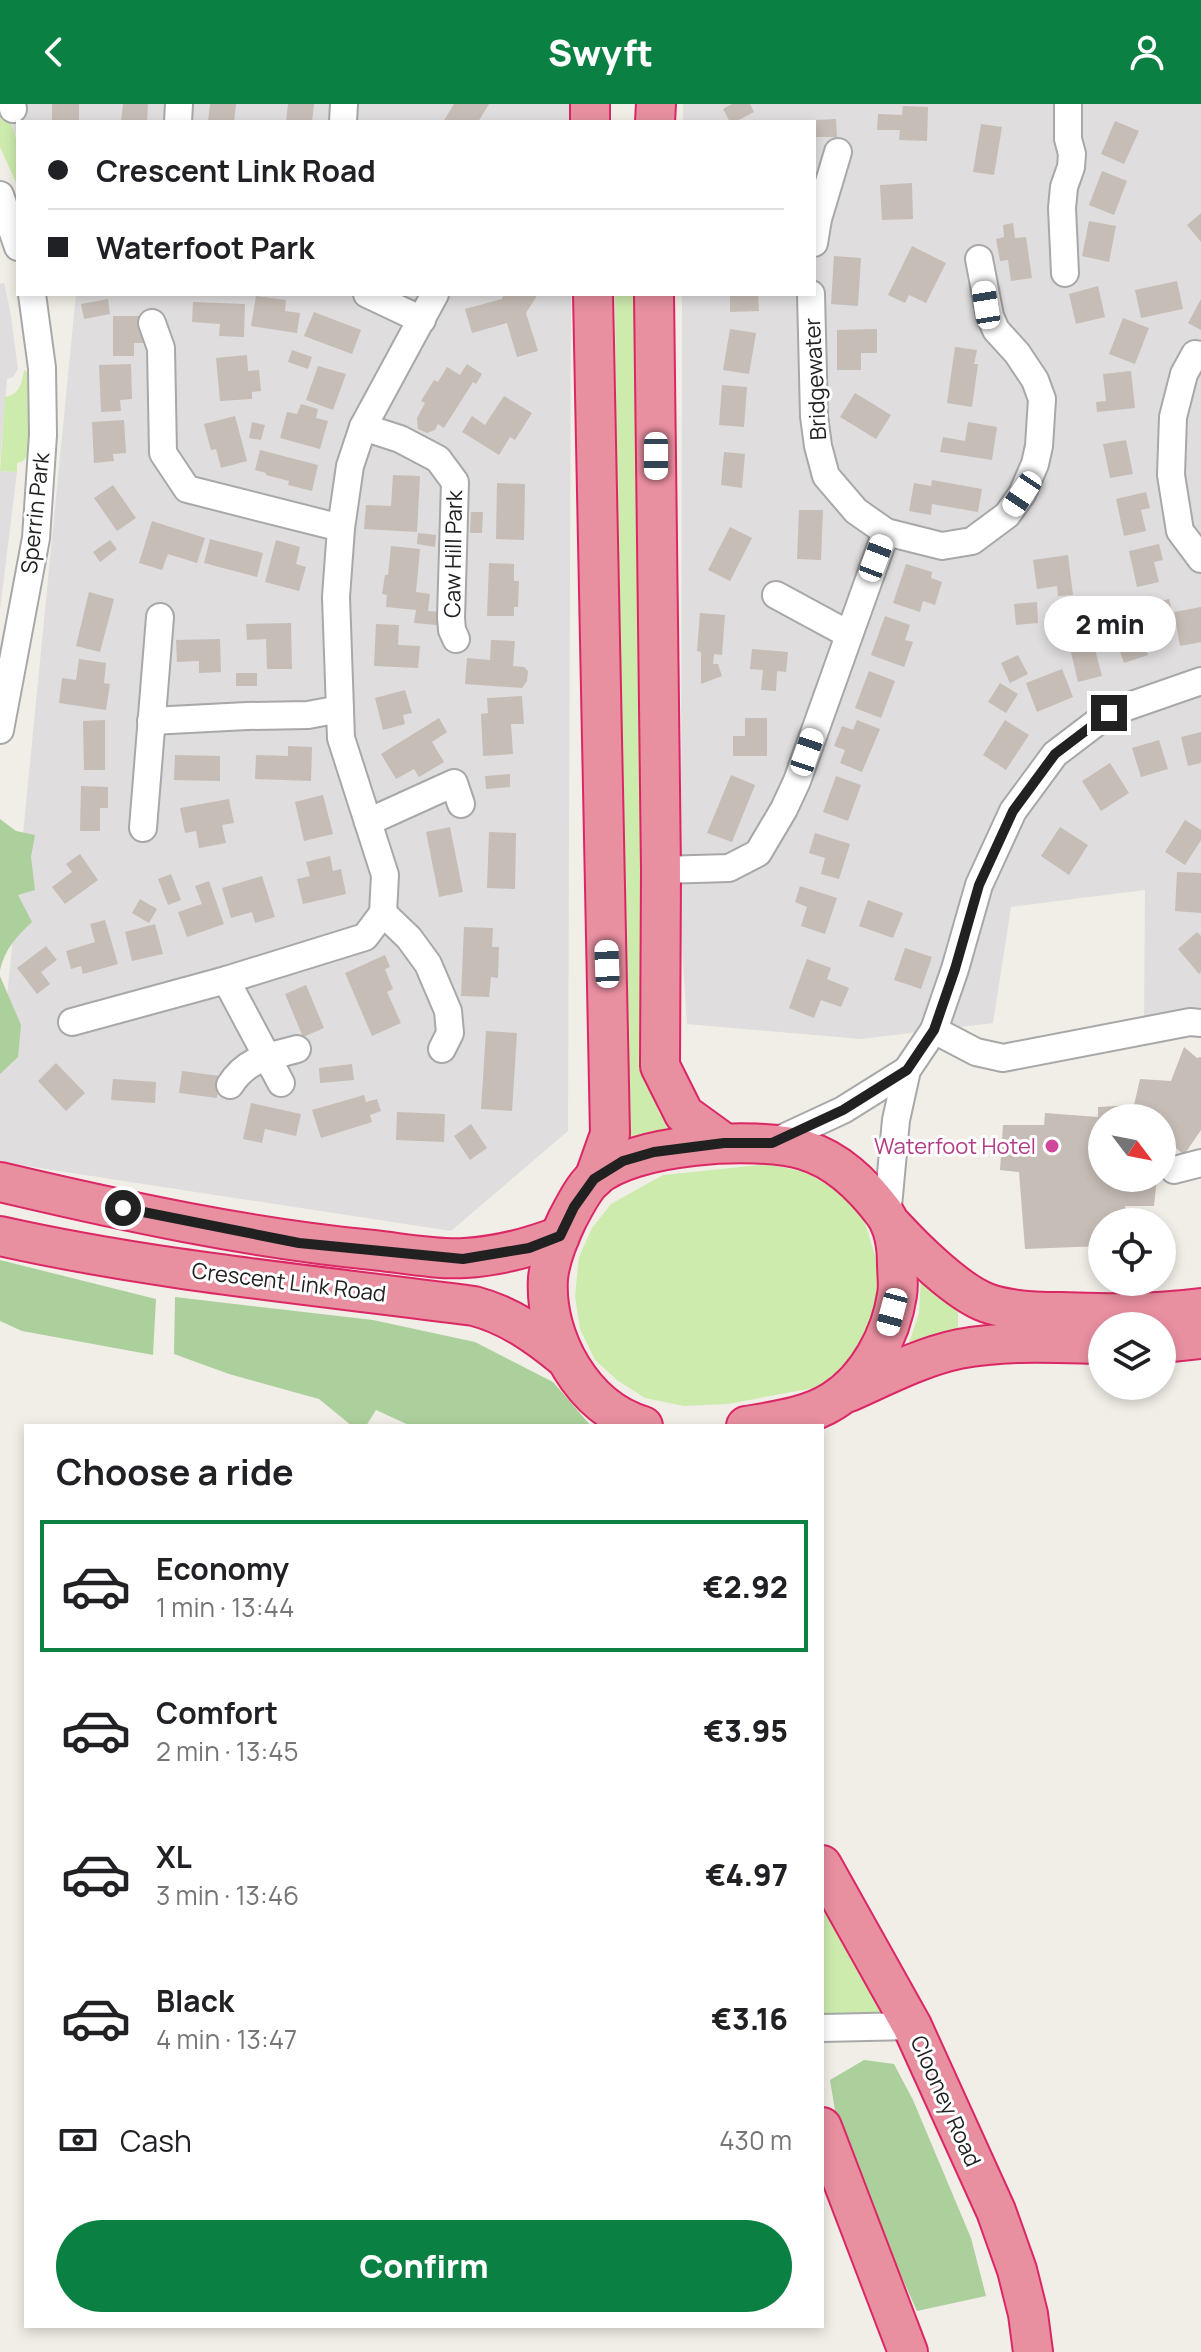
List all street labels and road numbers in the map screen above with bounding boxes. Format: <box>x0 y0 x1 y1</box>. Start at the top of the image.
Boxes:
street label: Bridgewater <box>797 317 833 441</box>
street label: Sperrin Park <box>14 450 56 575</box>
street label: Caw Hill Park <box>437 489 469 618</box>
street label: Crescent Link Road <box>190 1255 388 1309</box>
street label: Clooney Road <box>904 2031 988 2171</box>

